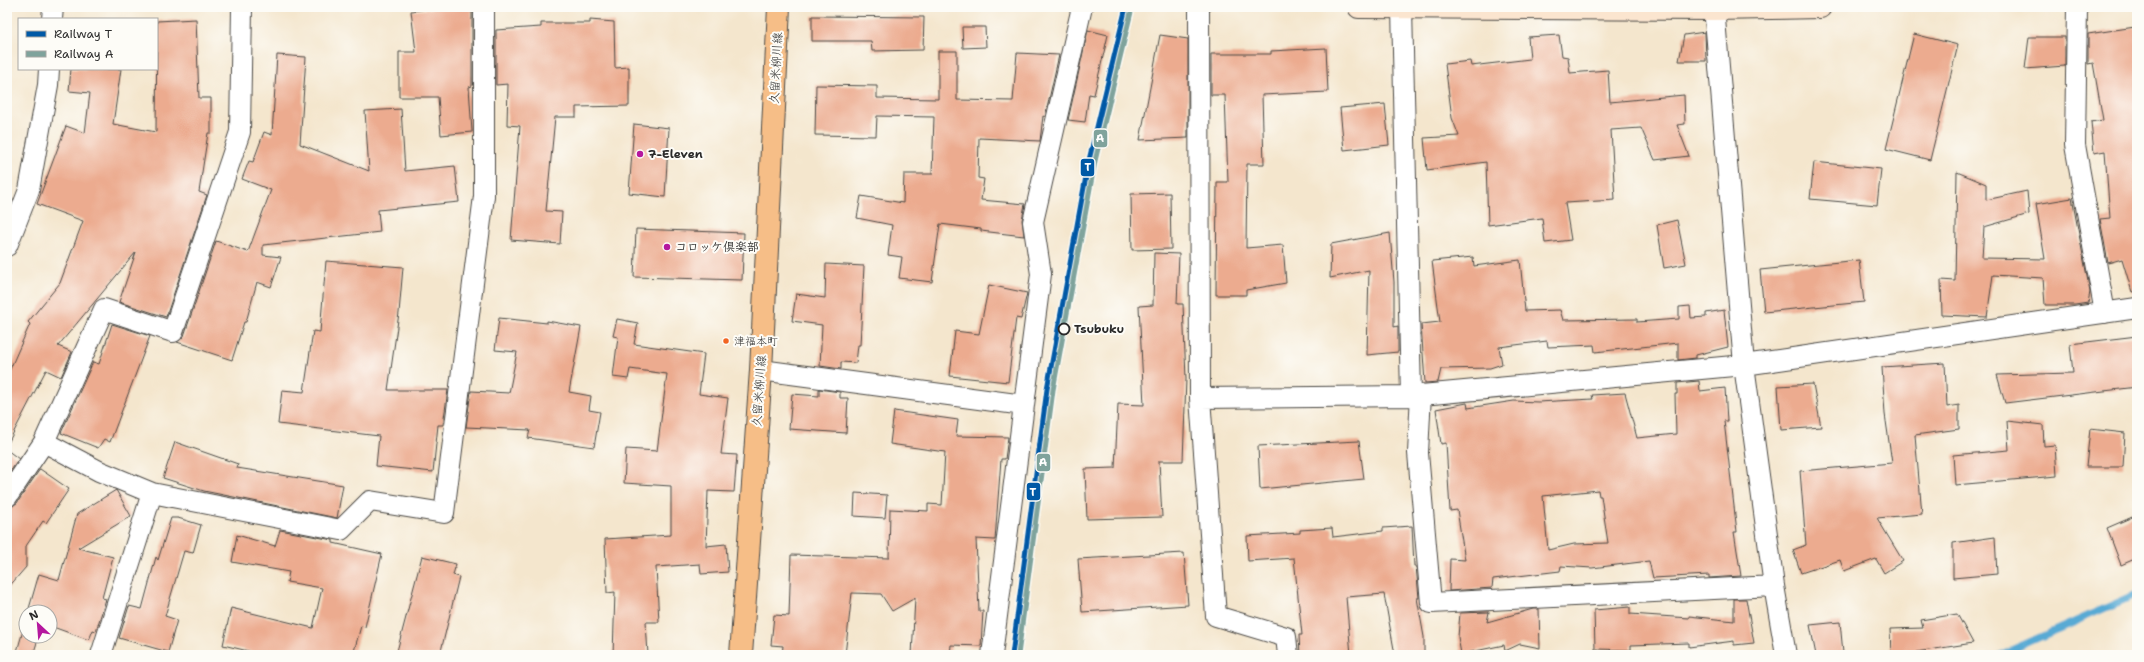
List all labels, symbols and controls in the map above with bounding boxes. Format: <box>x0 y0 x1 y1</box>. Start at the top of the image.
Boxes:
legend <box>18 18 158 70</box>
text: Railway T <box>54 26 113 42</box>
street label: 久留米柳川線 <box>766 32 786 104</box>
text: Railway A <box>54 46 114 62</box>
line badge: A <box>1093 129 1108 148</box>
text: A <box>1096 131 1105 146</box>
place label: 7-Eleven <box>648 146 703 162</box>
marker: 7-Eleven <box>635 149 645 159</box>
line badge: T <box>1080 158 1095 177</box>
text: T <box>1085 160 1092 175</box>
place label: コロッケ倶楽部 <box>675 239 759 255</box>
marker: コロッケ倶楽部 <box>662 242 672 252</box>
place label: Tsubuku <box>1074 321 1124 337</box>
marker: Tsubuku <box>1057 322 1071 336</box>
place label: 津福本町 <box>734 334 778 349</box>
marker: 津福本町 <box>721 336 731 346</box>
street label: 久留米柳川線 <box>749 355 769 427</box>
line badge: A <box>1036 453 1051 472</box>
text: A <box>1039 455 1048 470</box>
line badge: T <box>1026 482 1041 501</box>
text: T <box>1030 485 1037 500</box>
north arrow <box>18 604 58 644</box>
text: N <box>27 607 41 624</box>

